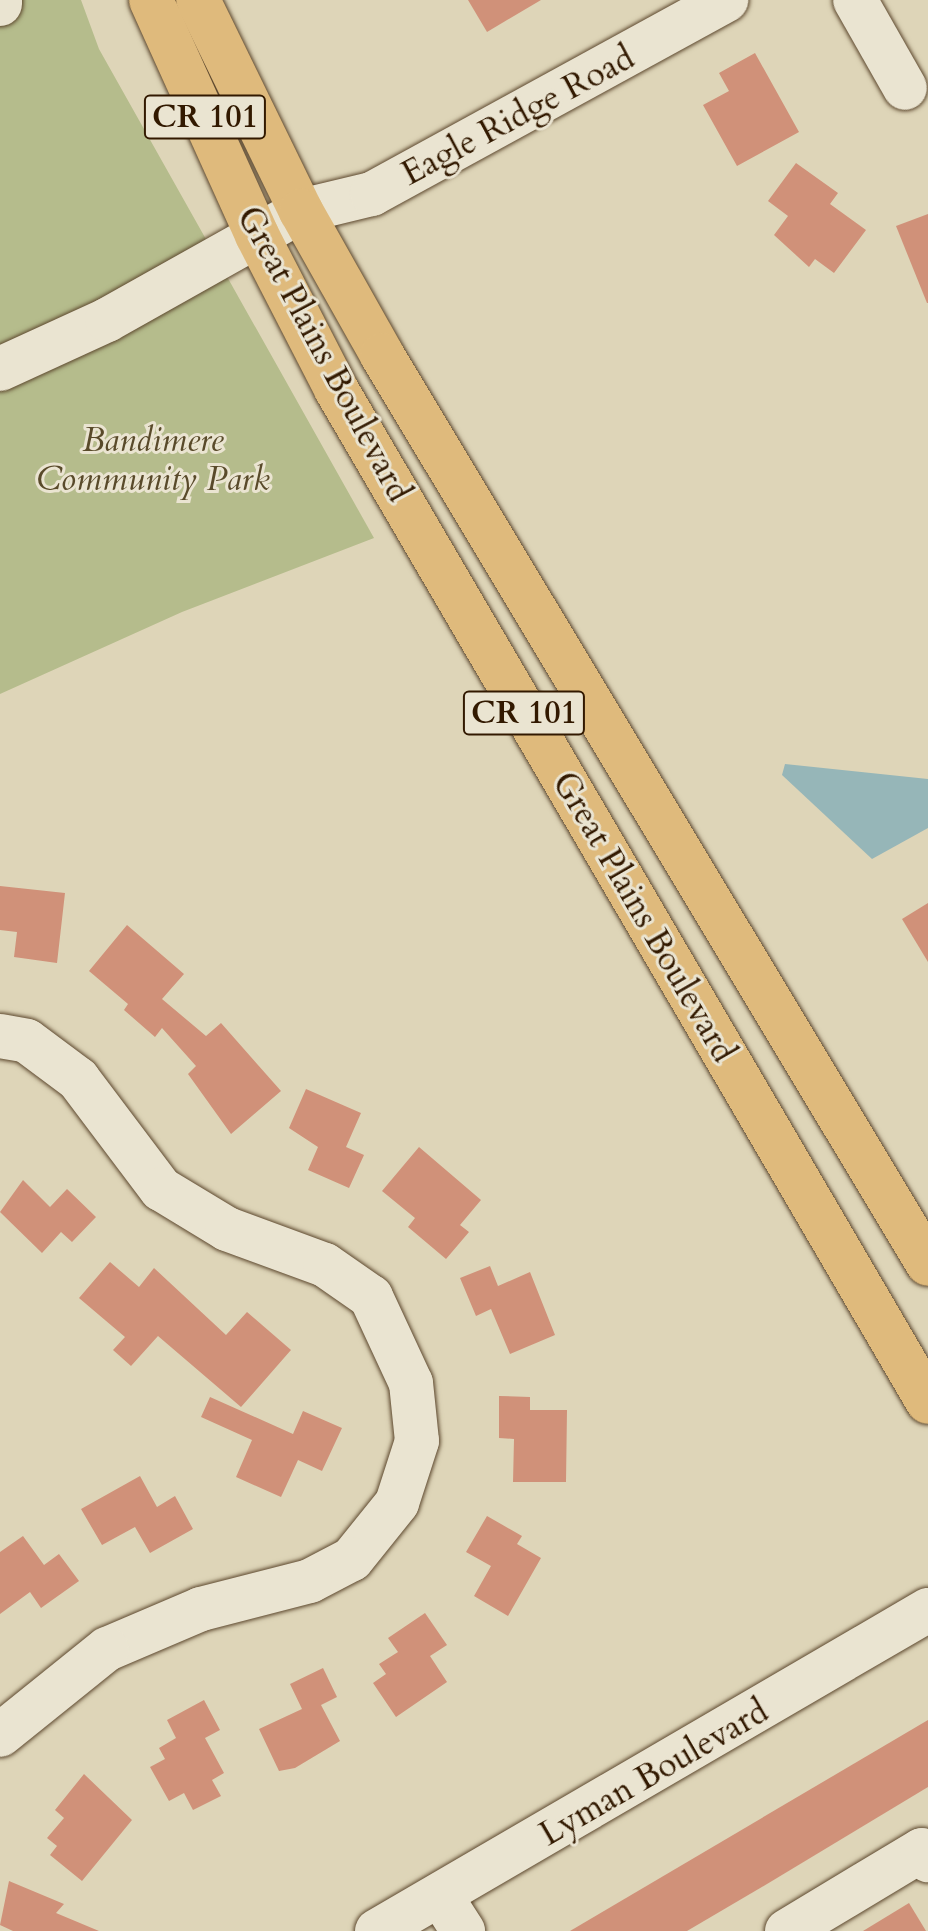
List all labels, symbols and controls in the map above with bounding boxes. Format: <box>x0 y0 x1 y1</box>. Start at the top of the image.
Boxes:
street label: Eagle Ridge Road <box>395 38 641 194</box>
road number: CR 101 <box>143 89 267 145</box>
street label: Great Plains Boulevard <box>229 199 419 509</box>
park label: Bandimere Community Park <box>36 420 270 500</box>
road number: CR 101 <box>462 685 586 741</box>
street label: Great Plains Boulevard <box>544 764 744 1070</box>
street label: Lyman Boulevard <box>532 1691 776 1855</box>

